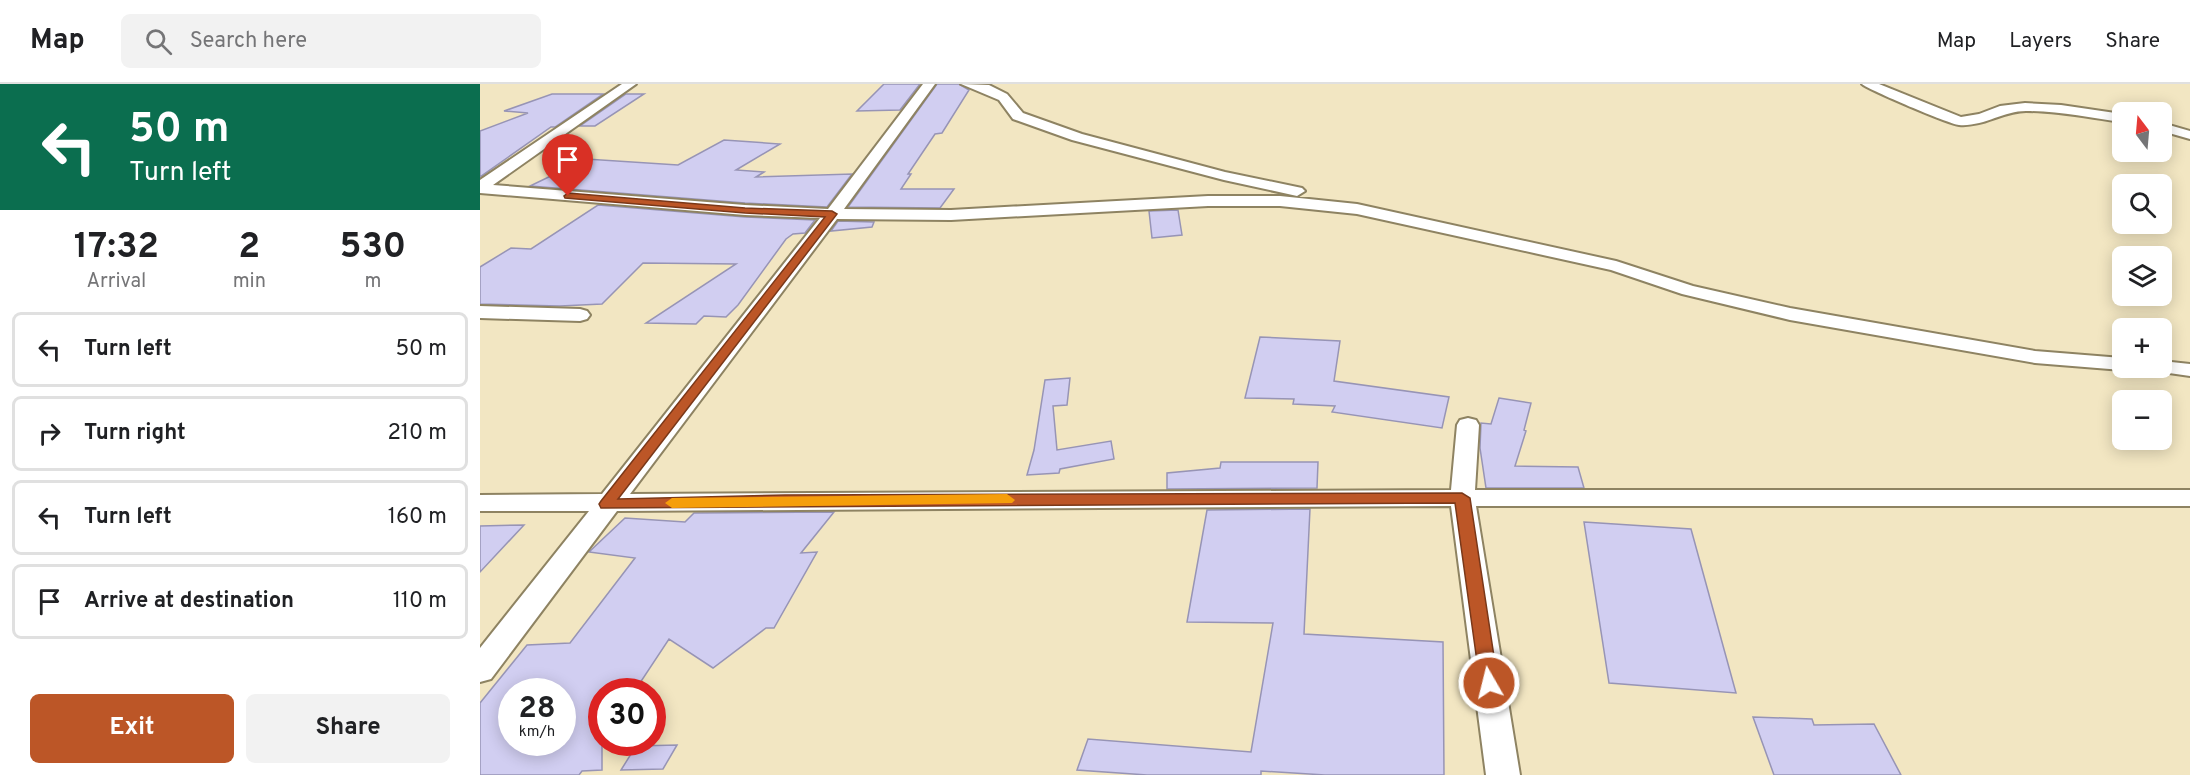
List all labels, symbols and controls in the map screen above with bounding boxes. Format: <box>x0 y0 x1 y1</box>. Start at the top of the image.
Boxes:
search box <box>121 14 541 68</box>
text: Map <box>30 23 85 59</box>
icon: search <box>142 25 175 58</box>
text: Search here <box>190 28 307 55</box>
text: Map <box>1937 28 1976 55</box>
text: Layers <box>2009 28 2072 55</box>
text: Share <box>2105 28 2160 55</box>
north arrow <box>2112 102 2172 162</box>
map controls <box>2112 102 2172 450</box>
text: 50 m <box>129 104 230 157</box>
icon: left <box>30 108 108 186</box>
pin <box>542 134 593 196</box>
icon: arrive <box>551 143 584 176</box>
text: Turn left <box>129 156 231 190</box>
button: search <box>2112 174 2172 234</box>
text: 17:32 <box>74 225 159 271</box>
text: 2 <box>238 225 260 271</box>
text: 530 <box>340 225 406 271</box>
button: layers <box>2112 246 2172 306</box>
text: Arrival <box>87 269 146 295</box>
text: min <box>233 269 266 295</box>
text: m <box>364 269 381 295</box>
button: + <box>2112 318 2172 378</box>
icon: left <box>33 333 66 366</box>
text: Turn left <box>84 336 172 363</box>
text: 50 m <box>395 336 447 363</box>
button: − <box>2112 390 2172 450</box>
icon: right <box>33 417 66 450</box>
text: Turn right <box>84 420 186 447</box>
text: 210 m <box>387 420 447 447</box>
icon: left <box>33 501 66 534</box>
text: Turn left <box>84 504 172 531</box>
text: 160 m <box>388 504 447 531</box>
icon: arrive <box>33 585 66 618</box>
text: Arrive at destination <box>84 588 294 615</box>
text: 110 m <box>393 588 447 615</box>
position arrow <box>1457 651 1521 715</box>
speed limit sign: 30 <box>588 678 666 756</box>
text: 28 <box>518 691 556 728</box>
button: Exit <box>30 694 234 763</box>
button: Share <box>246 694 450 763</box>
text: km/h <box>519 723 555 742</box>

